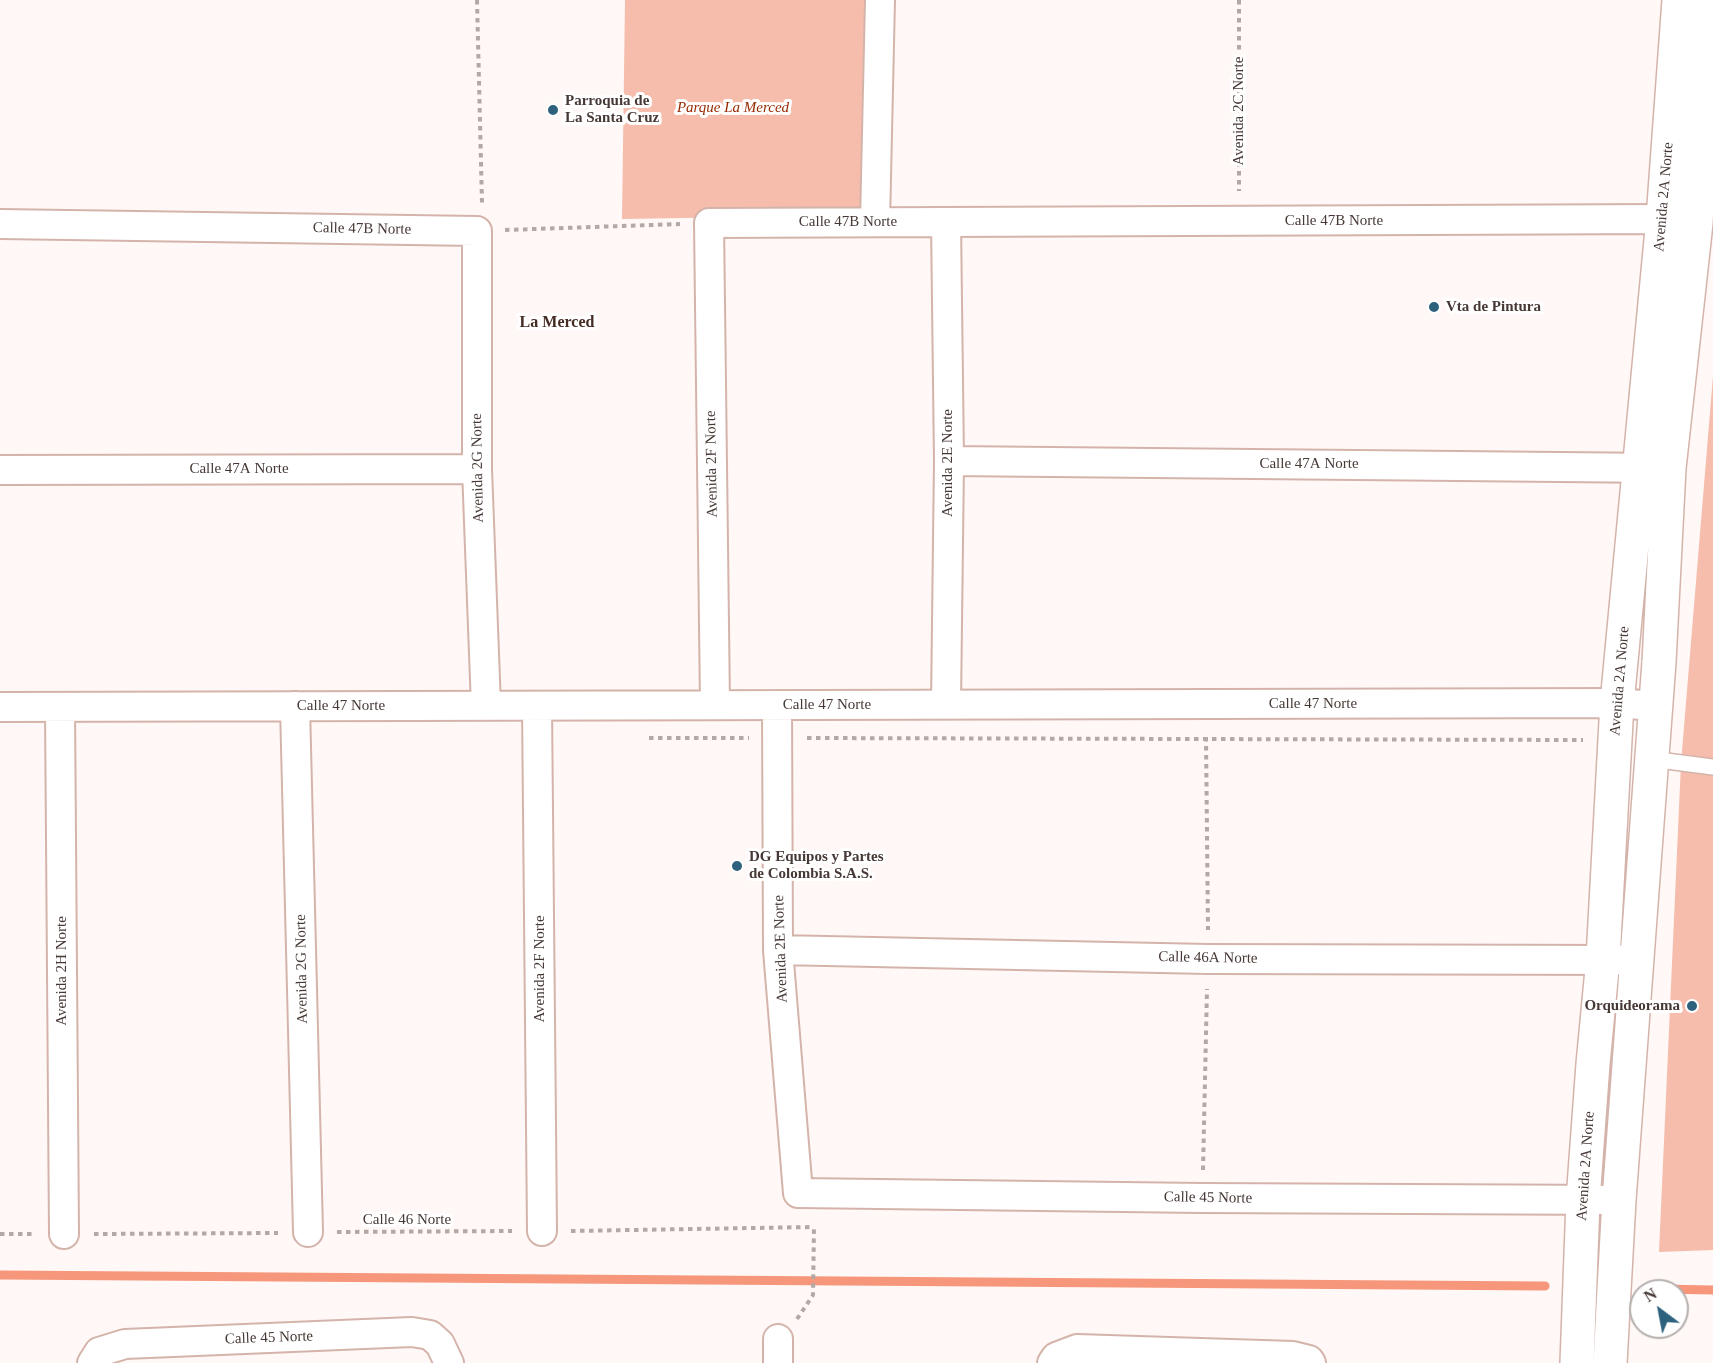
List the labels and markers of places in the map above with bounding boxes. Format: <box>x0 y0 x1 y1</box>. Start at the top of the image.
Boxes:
place label: Parroquia de La Santa Cruz <box>565 92 659 127</box>
marker: Parroquia de La Santa Cruz <box>546 103 560 117</box>
place label: Vta de Pintura <box>1446 298 1541 316</box>
marker: Vta de Pintura <box>1427 300 1441 314</box>
place label: DG Equipos y Partes de Colombia S.A.S. <box>749 848 884 883</box>
marker: DG Equipos y Partes de Colombia S.A.S. <box>730 859 744 873</box>
place label: Orquideorama <box>1584 997 1680 1015</box>
marker: Orquideorama <box>1685 999 1699 1013</box>

